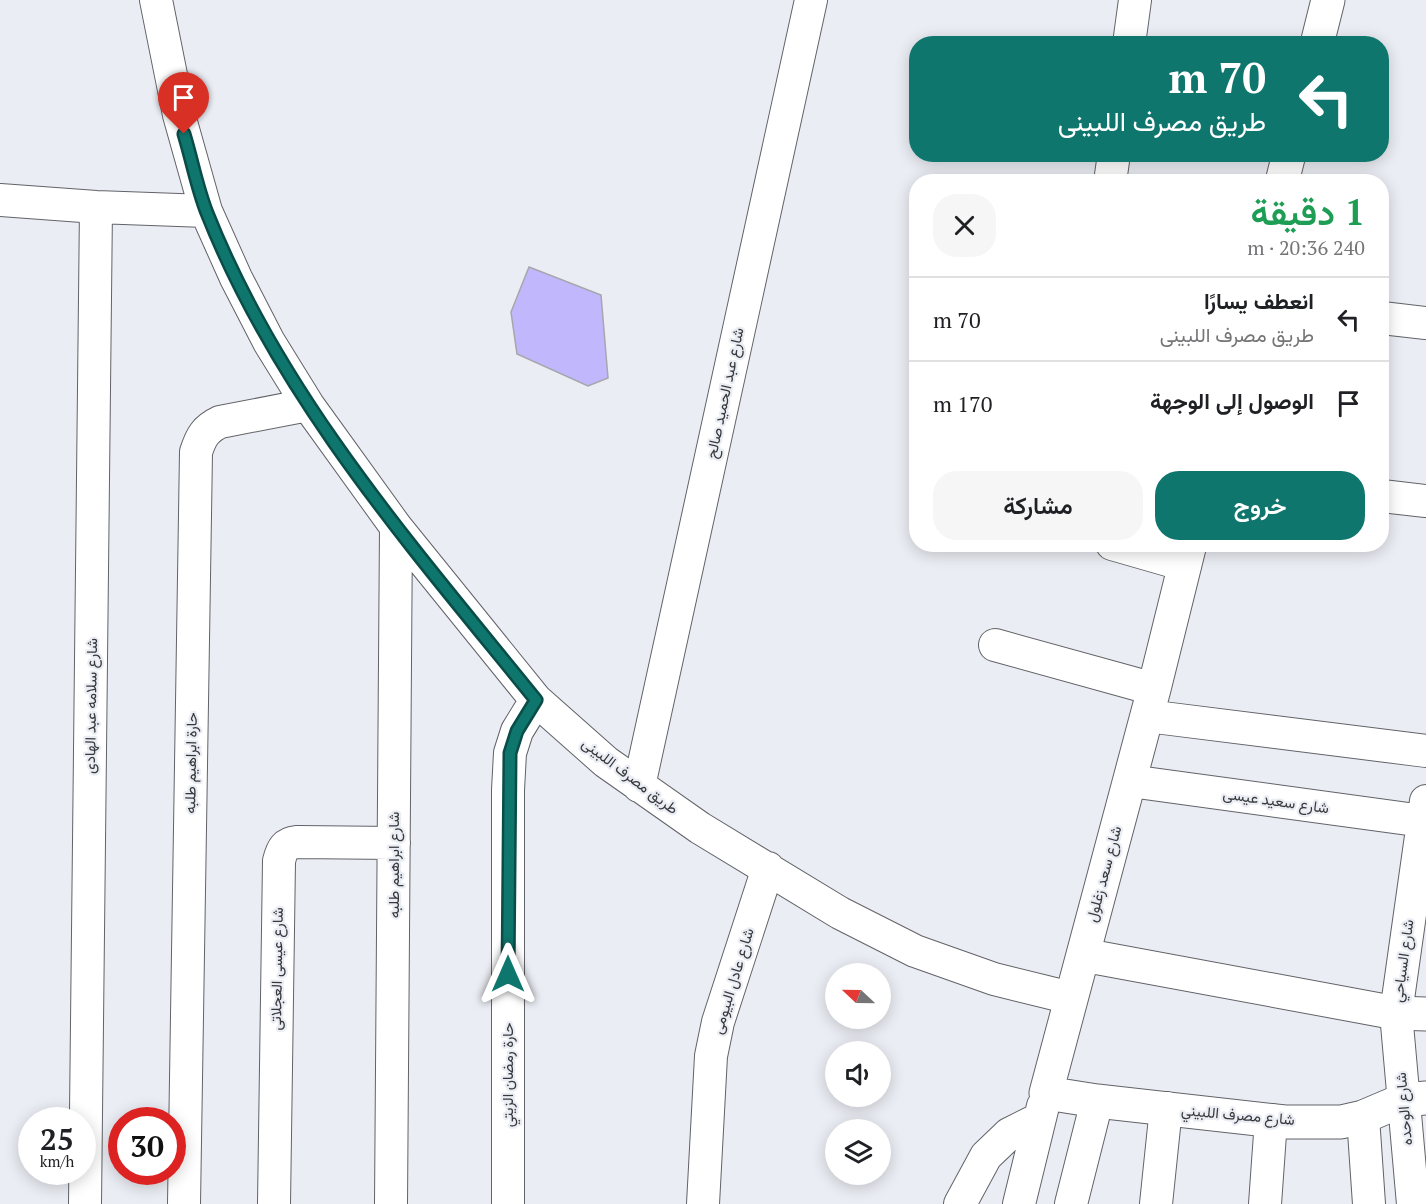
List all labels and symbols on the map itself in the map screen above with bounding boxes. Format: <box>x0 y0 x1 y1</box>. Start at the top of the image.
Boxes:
pin <box>158 72 209 134</box>
street label: شارع عبد الحميد صالح <box>700 325 750 460</box>
street label: شارع سلامه عبد الهادى <box>79 638 103 774</box>
street label: حارة ابراهيم طلبه <box>179 712 202 814</box>
street label: طريق مصرف اللبينى <box>578 732 683 819</box>
street label: شارع سعيد عيسى <box>1222 783 1331 819</box>
street label: شارع ابراهيم طلبه <box>383 812 405 918</box>
street label: شارع سعد زغلول <box>1081 823 1127 925</box>
street label: شارع عيسى العجلاتى <box>265 907 289 1031</box>
street label: شارع السياحي <box>1386 918 1422 1004</box>
street label: شارع عادل البيومى <box>706 925 760 1037</box>
position arrow <box>476 942 540 1006</box>
north arrow <box>825 963 891 1029</box>
street label: حارة رمضان الزيتي <box>497 1023 521 1127</box>
street label: شارع الوحده <box>1390 1071 1418 1146</box>
street label: شارع مصرف اللبيني <box>1180 1099 1296 1133</box>
speed limit sign: 30 <box>108 1107 186 1185</box>

